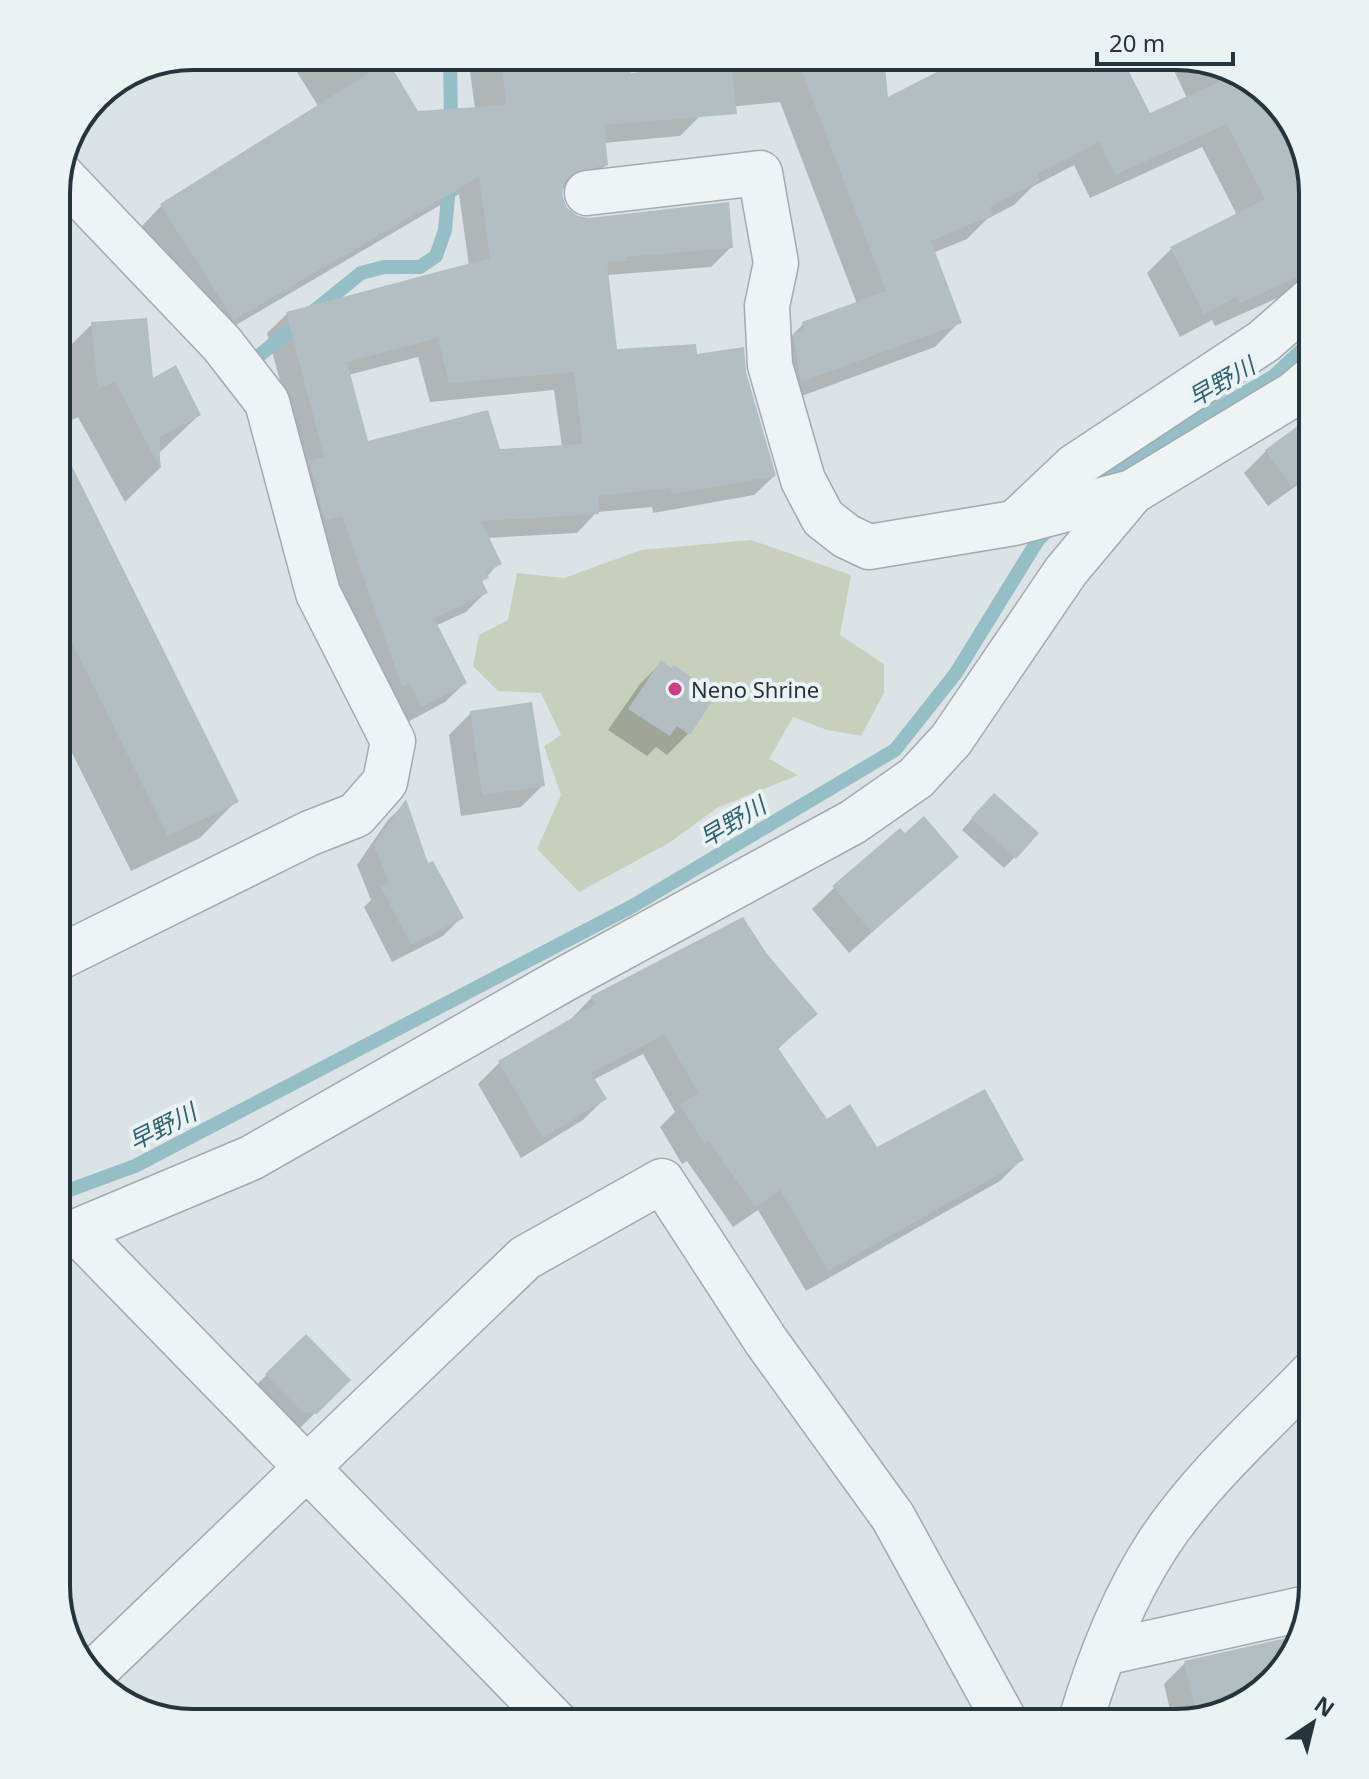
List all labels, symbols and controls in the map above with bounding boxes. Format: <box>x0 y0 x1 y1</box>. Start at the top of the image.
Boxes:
scale bar <box>1097 16 1233 66</box>
text: 20 m <box>1109 26 1165 59</box>
water label: 早野川 <box>1182 347 1263 413</box>
place label: Neno Shrine <box>691 674 819 704</box>
marker: Neno Shrine <box>666 680 684 698</box>
water label: 早野川 <box>693 787 774 854</box>
water label: 早野川 <box>122 1094 204 1157</box>
north arrow <box>1273 1683 1353 1763</box>
text: N <box>1309 1688 1341 1723</box>

